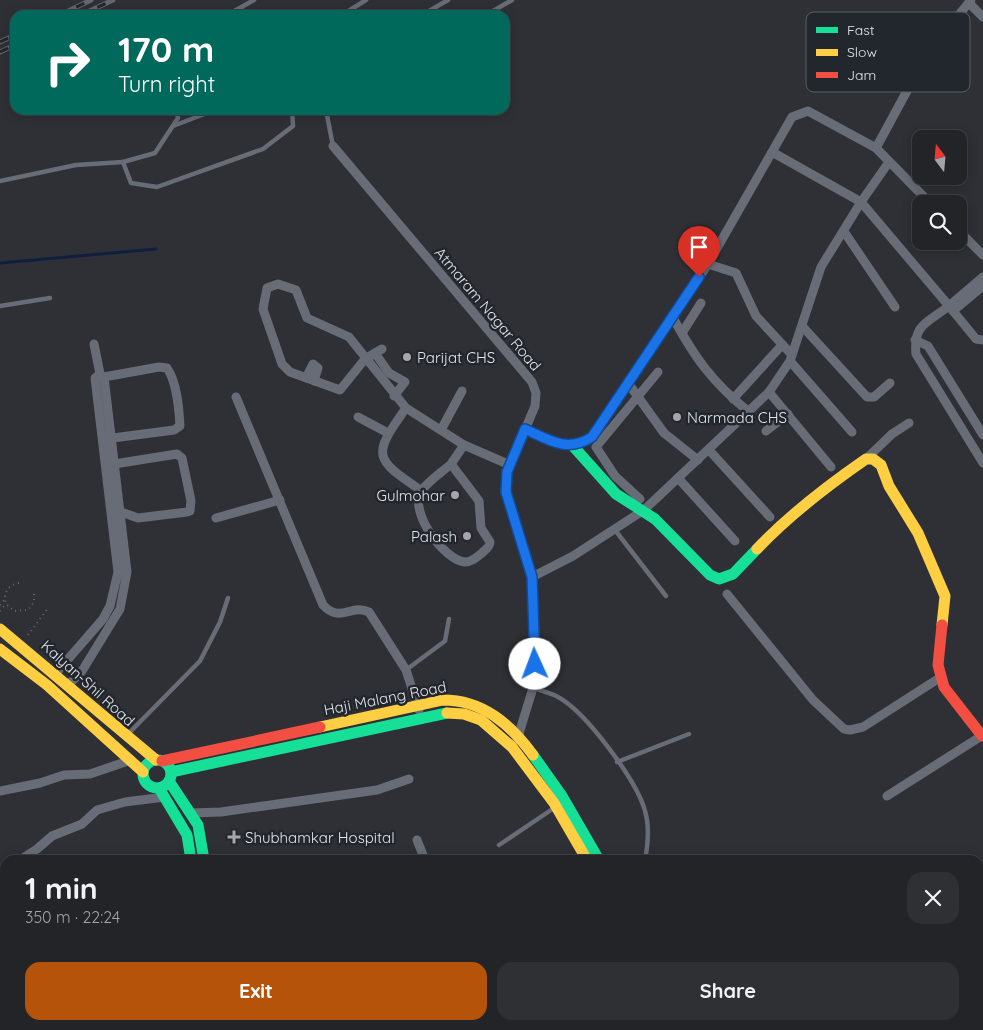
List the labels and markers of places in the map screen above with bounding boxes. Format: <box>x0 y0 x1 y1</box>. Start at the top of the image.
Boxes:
pin <box>678 226 720 277</box>
place label: Parijat CHS <box>417 348 495 367</box>
marker: Parijat CHS <box>401 351 413 363</box>
place label: Narmada CHS <box>687 408 787 427</box>
marker: Narmada CHS <box>671 411 683 423</box>
place label: Gulmohar <box>376 486 445 505</box>
marker: Gulmohar <box>449 489 461 501</box>
place label: Palash <box>411 527 457 546</box>
marker: Palash <box>461 530 473 542</box>
place label: Shubhamkar Hospital <box>245 828 395 847</box>
marker: Shubhamkar Hospital <box>227 830 241 844</box>

